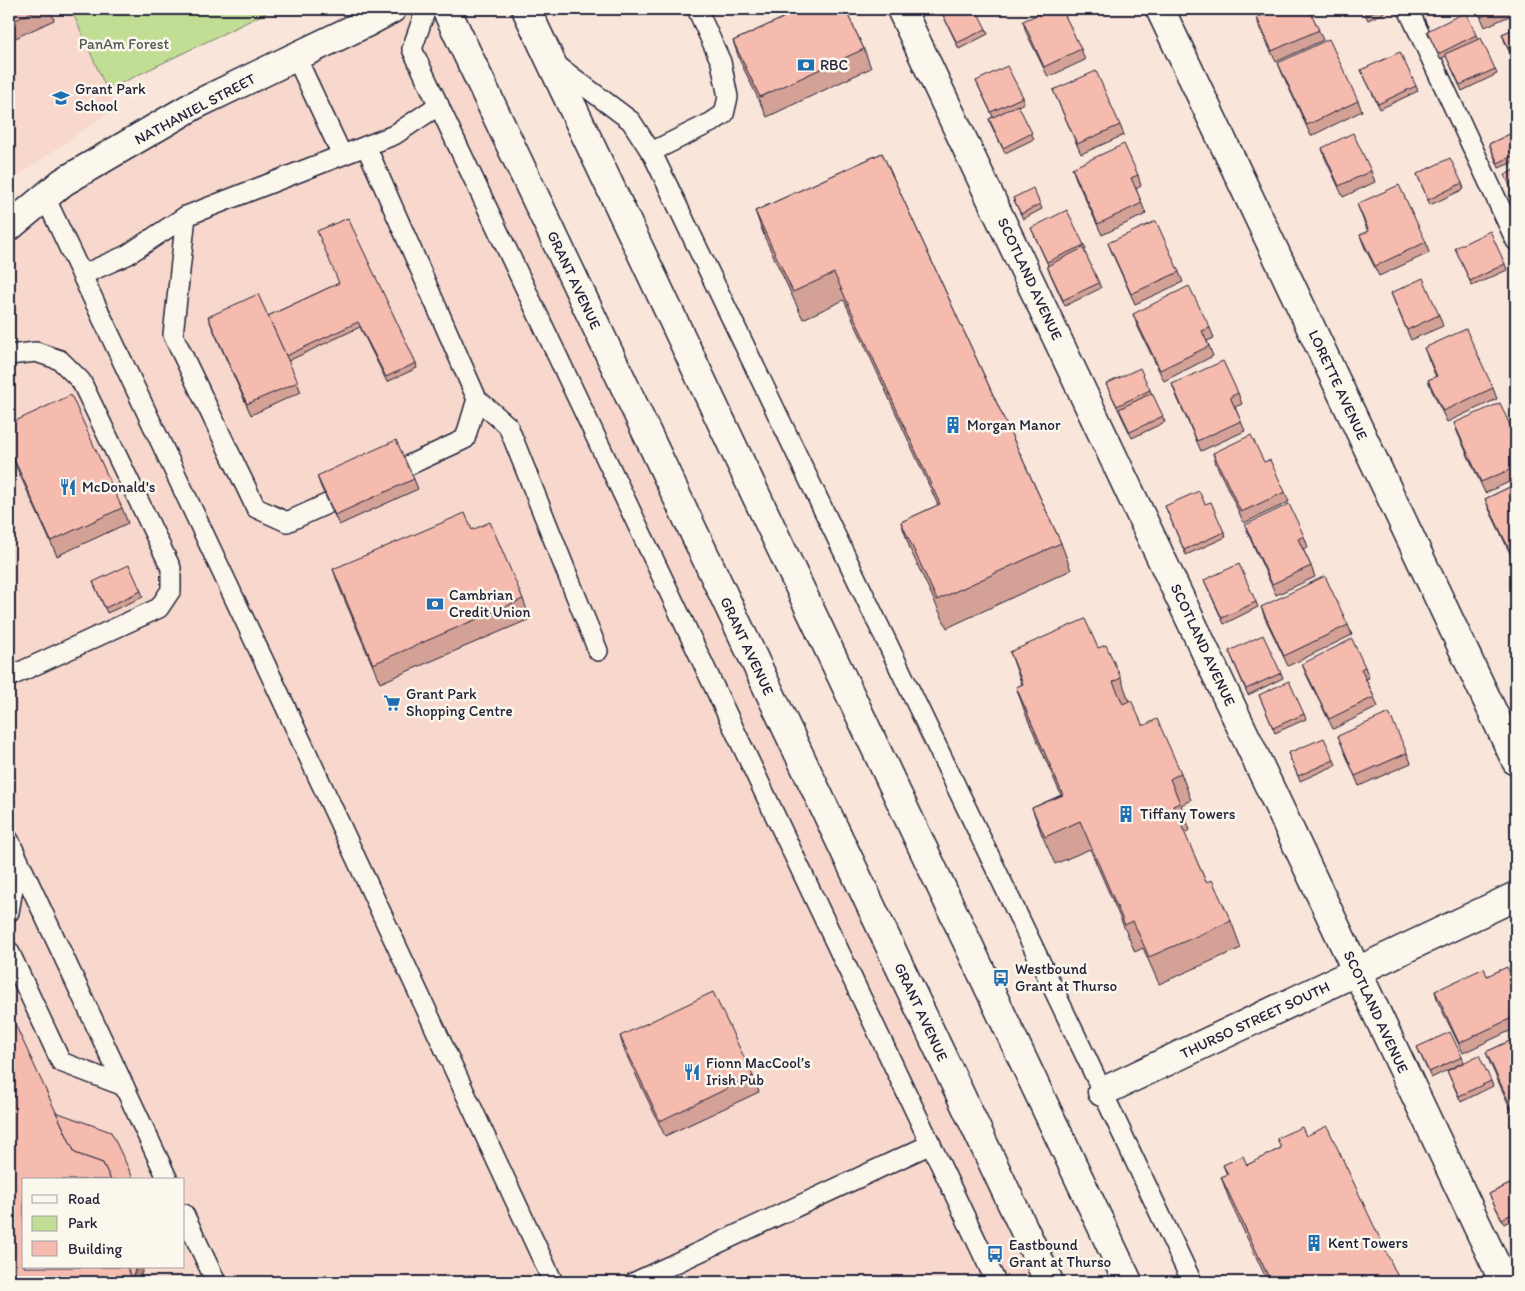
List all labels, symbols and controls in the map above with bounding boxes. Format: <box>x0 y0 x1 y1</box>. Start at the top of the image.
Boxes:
park label: PanAm Forest <box>79 35 170 53</box>
bank icon: RBC <box>796 55 816 75</box>
place label: RBC <box>820 56 849 74</box>
street label: NATHANIEL STREET <box>131 69 259 148</box>
place label: Grant Park School <box>75 80 146 115</box>
school or university icon: Grant Park School <box>51 88 71 108</box>
street label: SCOTLAND AVENUE <box>994 215 1066 343</box>
street label: GRANT AVENUE <box>543 228 605 332</box>
street label: LORETTE AVENUE <box>1305 327 1371 443</box>
building icon: Morgan Manor <box>943 415 963 435</box>
place label: Morgan Manor <box>967 416 1061 434</box>
restaurant icon: McDonald's <box>58 477 78 497</box>
place label: McDonald's <box>82 478 156 496</box>
street label: SCOTLAND AVENUE <box>1167 581 1239 709</box>
place label: Cambrian Credit Union <box>449 586 530 621</box>
bank icon: Cambrian Credit Union <box>425 594 445 614</box>
street label: GRANT AVENUE <box>716 594 778 698</box>
place label: Grant Park Shopping Centre <box>406 685 513 720</box>
supermarket icon: Grant Park Shopping Centre <box>382 693 402 713</box>
building icon: Tiffany Towers <box>1116 804 1136 824</box>
place label: Tiffany Towers <box>1140 805 1236 823</box>
street label: SCOTLAND AVENUE <box>1340 948 1412 1076</box>
street label: GRANT AVENUE <box>890 960 952 1064</box>
place label: Westbound Grant at Thurso <box>1015 960 1117 995</box>
bus stop icon: Westbound Grant at Thurso <box>991 968 1011 988</box>
street label: THURSO STREET SOUTH <box>1177 977 1333 1063</box>
place label: Fionn MacCool’s Irish Pub <box>706 1054 811 1089</box>
restaurant icon: Fionn MacCool’s Irish Pub <box>682 1062 702 1082</box>
legend <box>22 1178 185 1268</box>
text: Road <box>68 1190 101 1208</box>
text: Park <box>68 1214 98 1232</box>
building icon: Kent Towers <box>1304 1233 1324 1253</box>
place label: Kent Towers <box>1328 1234 1409 1252</box>
place label: Eastbound Grant at Thurso <box>1009 1236 1111 1271</box>
text: Building <box>68 1240 122 1258</box>
bus stop icon: Eastbound Grant at Thurso <box>985 1244 1005 1264</box>

